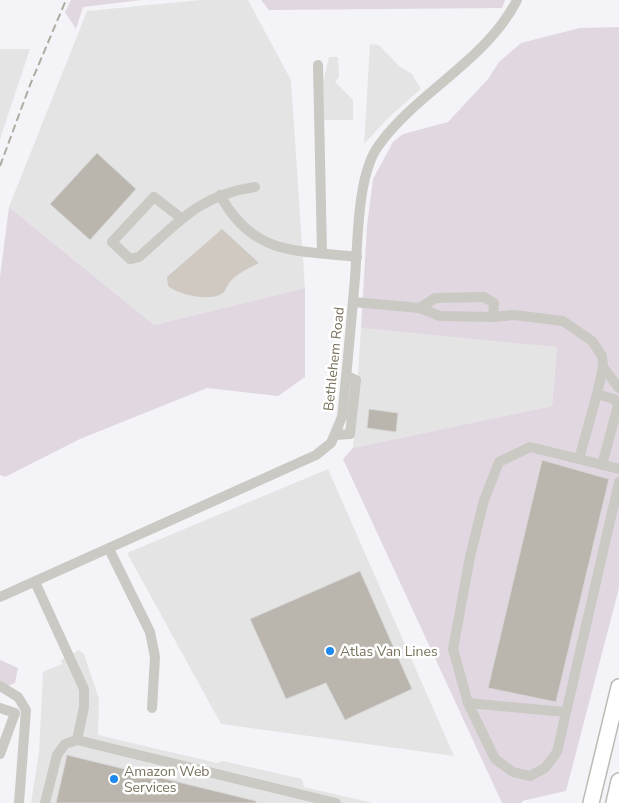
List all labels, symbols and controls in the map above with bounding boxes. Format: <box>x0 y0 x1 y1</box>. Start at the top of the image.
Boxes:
street label: Bethlehem Road <box>319 306 349 412</box>
place label: Atlas Van Lines <box>340 642 438 661</box>
marker: Atlas Van Lines <box>324 645 336 657</box>
place label: Amazon Web Services <box>124 762 210 797</box>
marker: Amazon Web Services <box>108 773 120 785</box>

